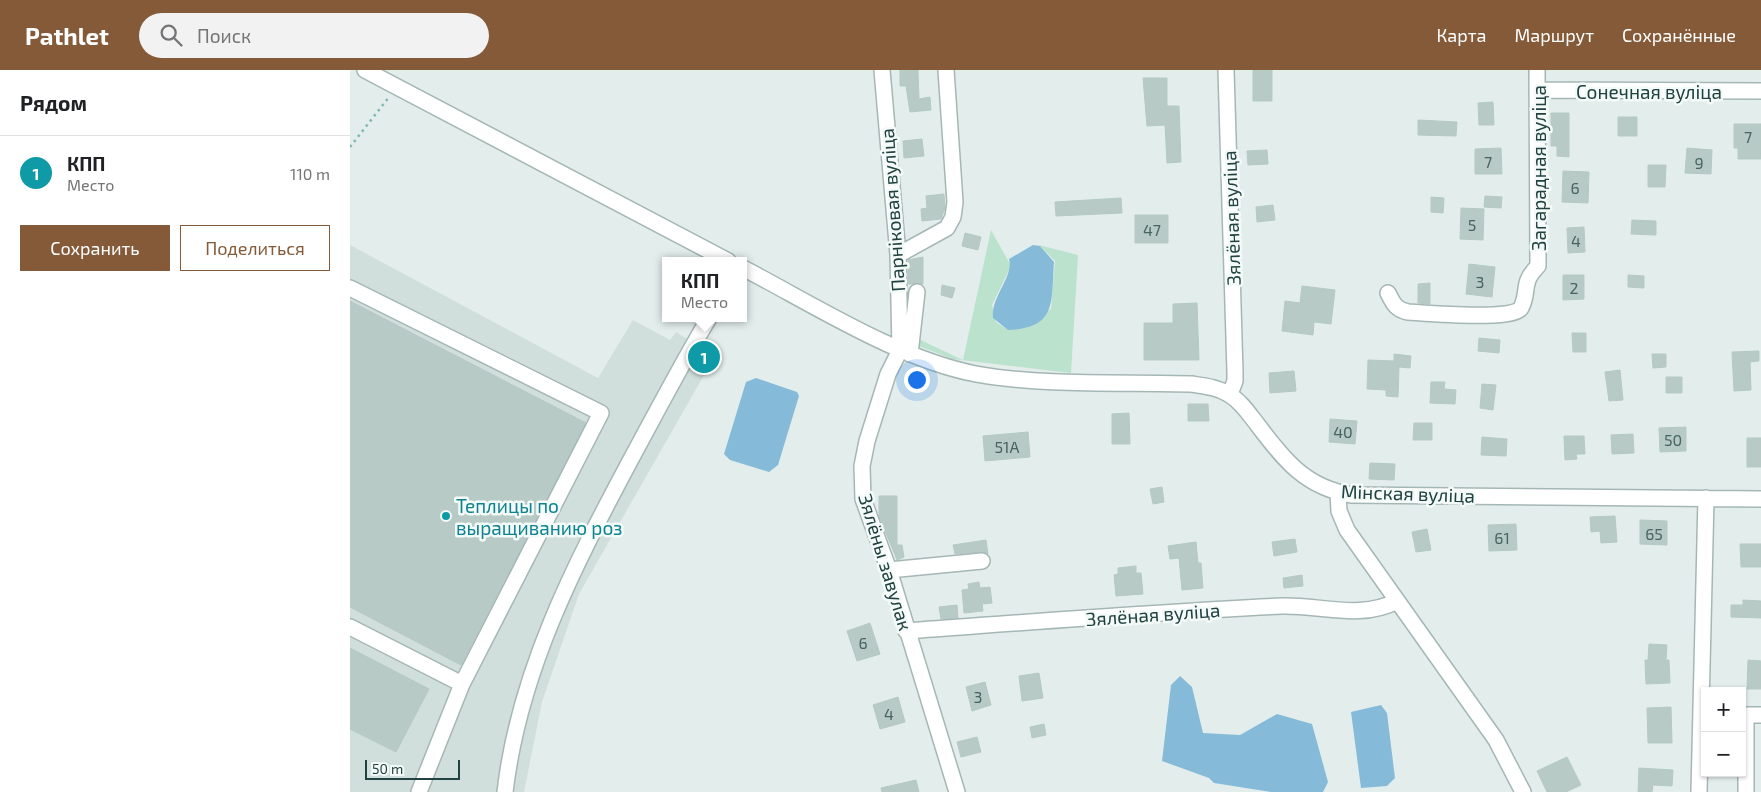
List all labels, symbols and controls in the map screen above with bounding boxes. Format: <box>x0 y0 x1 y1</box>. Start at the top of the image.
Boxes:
search box <box>139 13 489 58</box>
text: Pathlet <box>25 21 109 50</box>
icon: search <box>157 21 185 49</box>
text: Поиск <box>197 24 251 47</box>
text: Карта <box>1436 24 1486 46</box>
text: Маршрут <box>1514 24 1594 46</box>
text: Сохранённые <box>1622 24 1736 46</box>
street label: Сонечная вуліца <box>1576 80 1722 104</box>
street label: Загарадная вуліца <box>1527 85 1551 251</box>
text: Рядом <box>20 90 87 115</box>
street label: Парніковая вуліца <box>875 127 910 292</box>
house number: 7 <box>1744 127 1752 146</box>
street label: Зялёная вуліца <box>1217 150 1246 286</box>
text: КПП <box>67 152 106 175</box>
house number: 7 <box>1484 152 1492 171</box>
house number: 9 <box>1694 153 1704 172</box>
text: 1 <box>33 164 39 183</box>
text: 110 m <box>290 164 330 183</box>
text: Место <box>67 175 114 194</box>
house number: 6 <box>1570 178 1580 197</box>
house number: 5 <box>1468 215 1476 234</box>
house number: 47 <box>1143 220 1161 239</box>
button: Сохранить <box>20 225 170 271</box>
button: Поделиться <box>180 225 330 271</box>
house number: 4 <box>1571 231 1581 250</box>
popup <box>662 257 747 322</box>
text: КПП <box>681 269 719 292</box>
house number: 3 <box>1476 272 1484 291</box>
house number: 2 <box>1570 278 1579 297</box>
text: Место <box>681 292 728 311</box>
pin: 1 <box>688 338 720 376</box>
your location <box>904 367 930 393</box>
house number: 40 <box>1333 422 1353 441</box>
house number: 50 <box>1664 430 1682 449</box>
house number: 51А <box>995 437 1019 456</box>
street label: Мінская вуліца <box>1341 479 1475 508</box>
street label: Зялёны завулак <box>853 491 918 633</box>
place label: Теплицы по выращиванию роз <box>456 494 623 539</box>
marker: Теплицы по выращиванию роз <box>440 510 452 522</box>
house number: 65 <box>1645 524 1663 543</box>
house number: 61 <box>1494 528 1510 547</box>
street label: Зялёная вуліца <box>1085 598 1221 631</box>
house number: 6 <box>858 633 868 652</box>
house number: 3 <box>974 687 982 706</box>
map controls <box>1701 687 1746 777</box>
button: + <box>1701 687 1746 732</box>
house number: 4 <box>884 704 894 723</box>
button: − <box>1701 732 1746 777</box>
scale bar <box>365 757 460 780</box>
text: 50 m <box>372 760 403 777</box>

